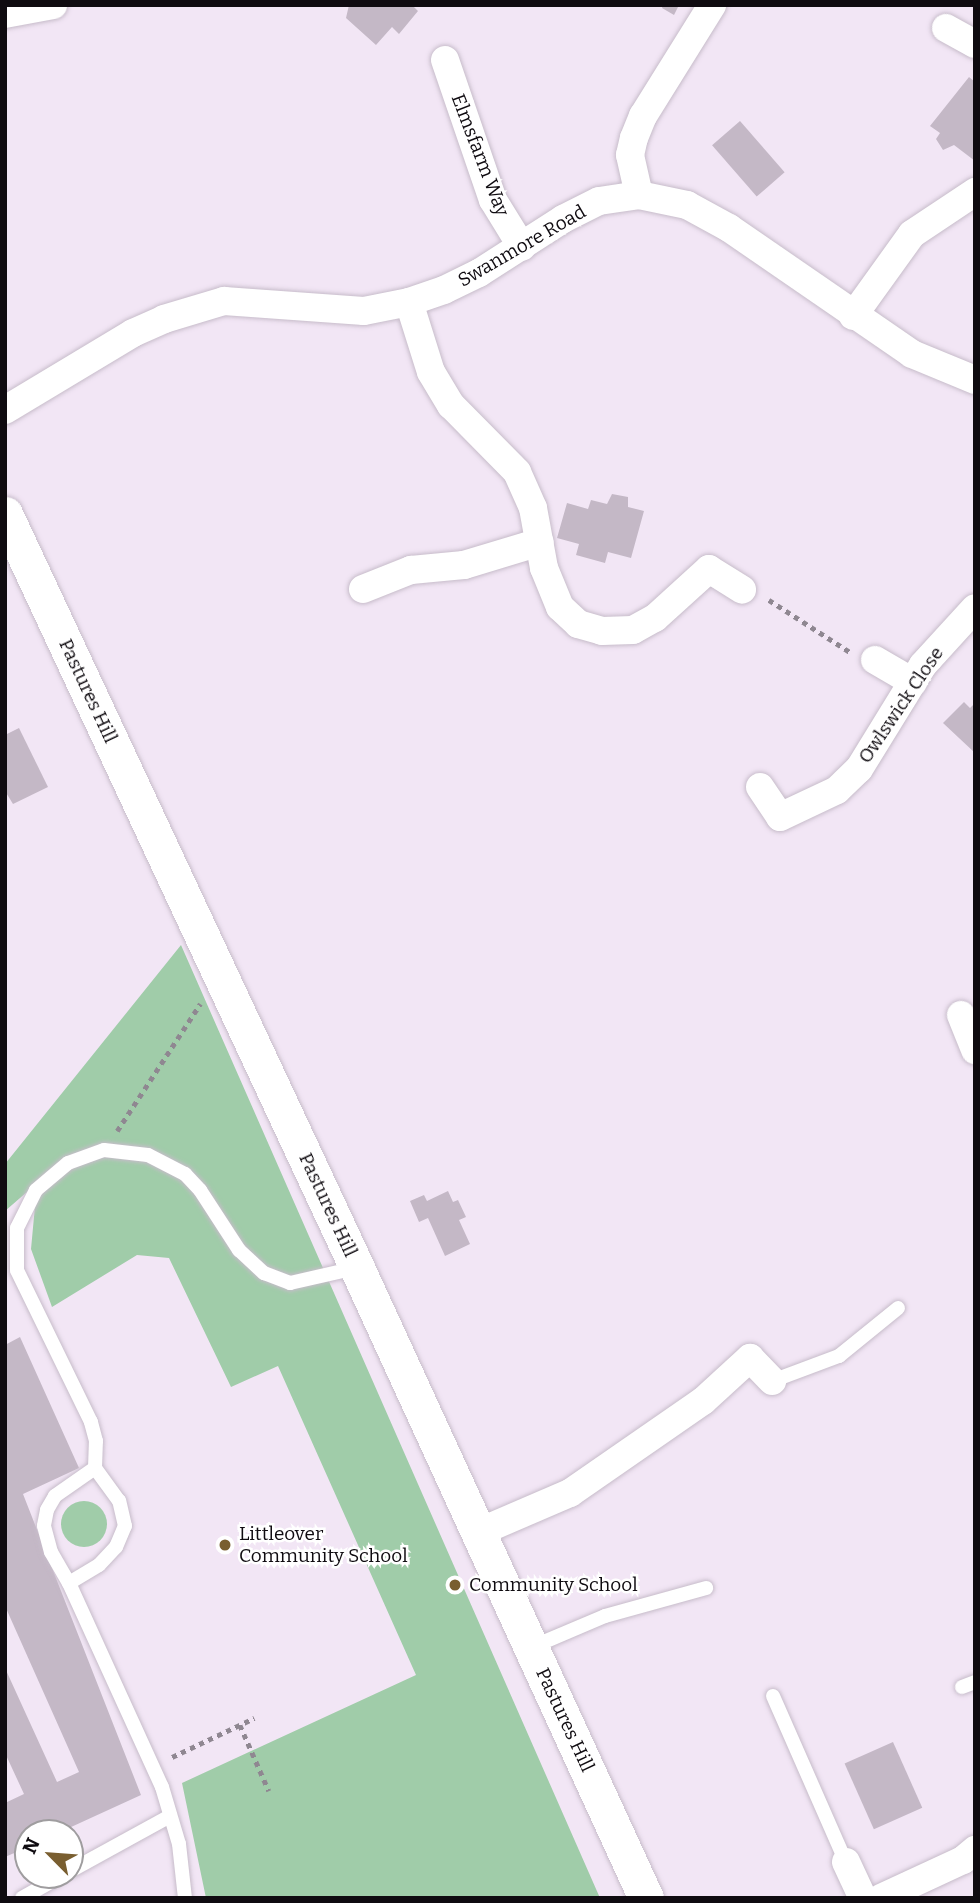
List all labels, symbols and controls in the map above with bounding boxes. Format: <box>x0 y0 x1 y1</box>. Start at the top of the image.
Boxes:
street label: Elmsfarm Way <box>446 91 514 219</box>
street label: Swanmore Road <box>454 200 590 292</box>
street label: Pastures Hill <box>54 635 122 747</box>
street label: Owlswick Close <box>854 643 948 767</box>
street label: Pastures Hill <box>294 1149 362 1261</box>
place label: Littleover Community School <box>239 1523 408 1567</box>
marker: Littleover Community School <box>217 1537 233 1553</box>
place label: Community School <box>469 1574 638 1596</box>
marker: Community School <box>447 1577 463 1593</box>
street label: Pastures Hill <box>531 1664 599 1776</box>
north arrow <box>14 1819 84 1889</box>
text: N <box>18 1834 45 1857</box>

